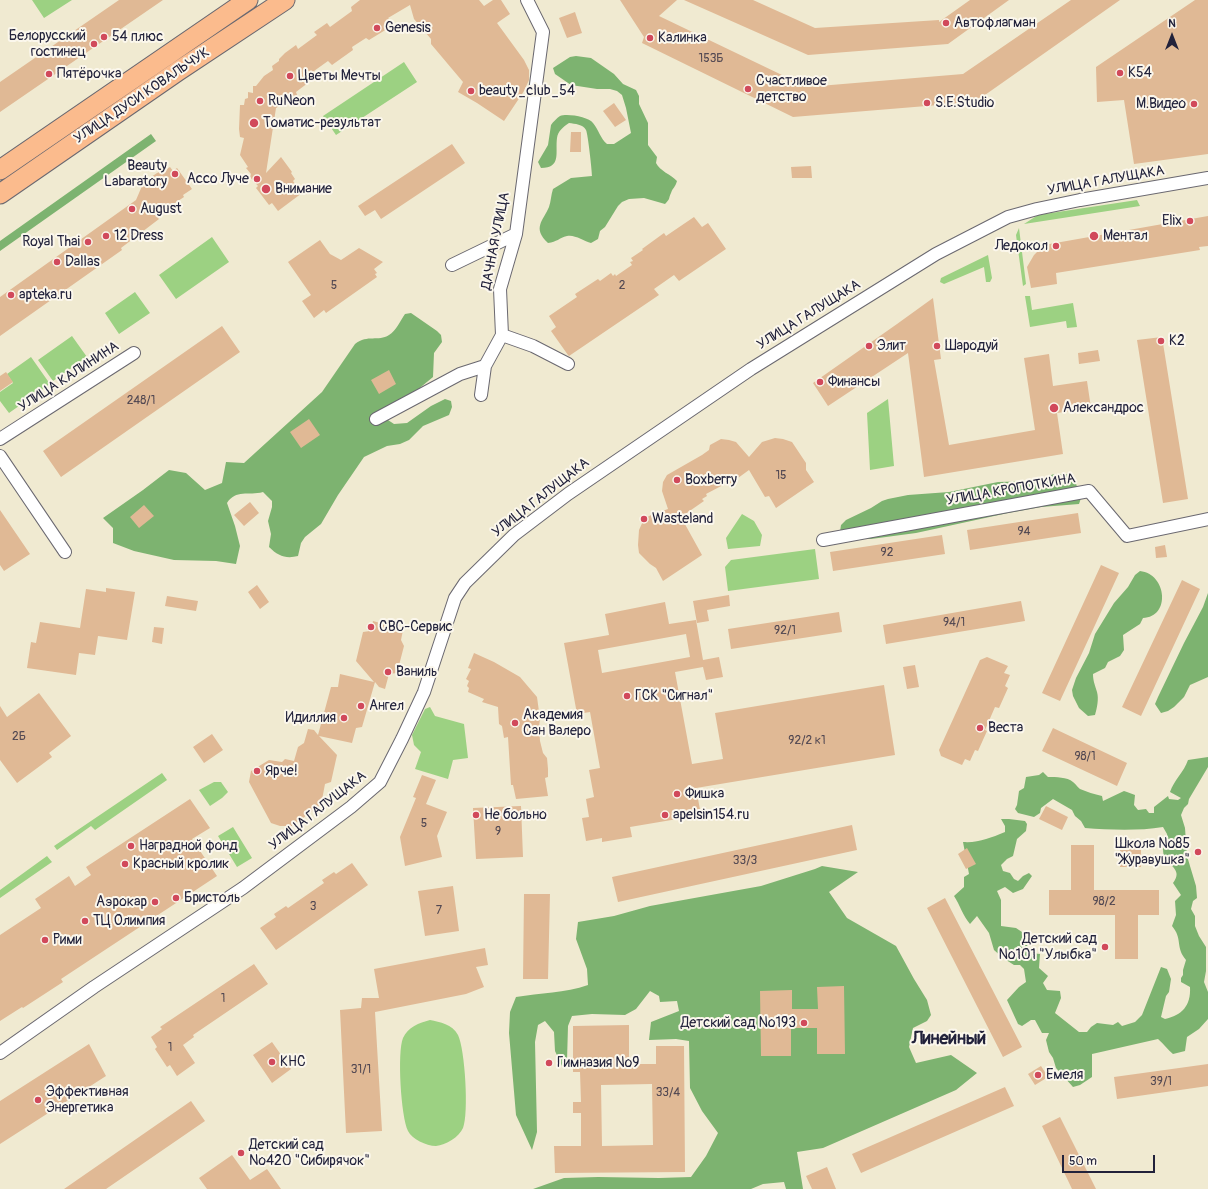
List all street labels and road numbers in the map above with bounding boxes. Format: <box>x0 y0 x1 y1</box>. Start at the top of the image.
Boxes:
street label: УЛИЦА ДУСИ КОВАЛЬЧУК <box>71 44 213 148</box>
street label: УЛИЦА ГАЛУЩАКА <box>1046 162 1166 200</box>
street label: ДАЧНАЯ УЛИЦА <box>478 191 514 291</box>
street label: УЛИЦА ГАЛУЩАКА <box>754 276 864 354</box>
street label: УЛИЦА КАЛИНИНА <box>16 338 122 416</box>
street label: УЛИЦА ГАЛУЩАКА <box>489 455 593 541</box>
street label: УЛИЦА КРОПОТКИНА <box>945 470 1077 510</box>
street label: УЛИЦА ГАЛУЩАКА <box>266 768 370 854</box>

